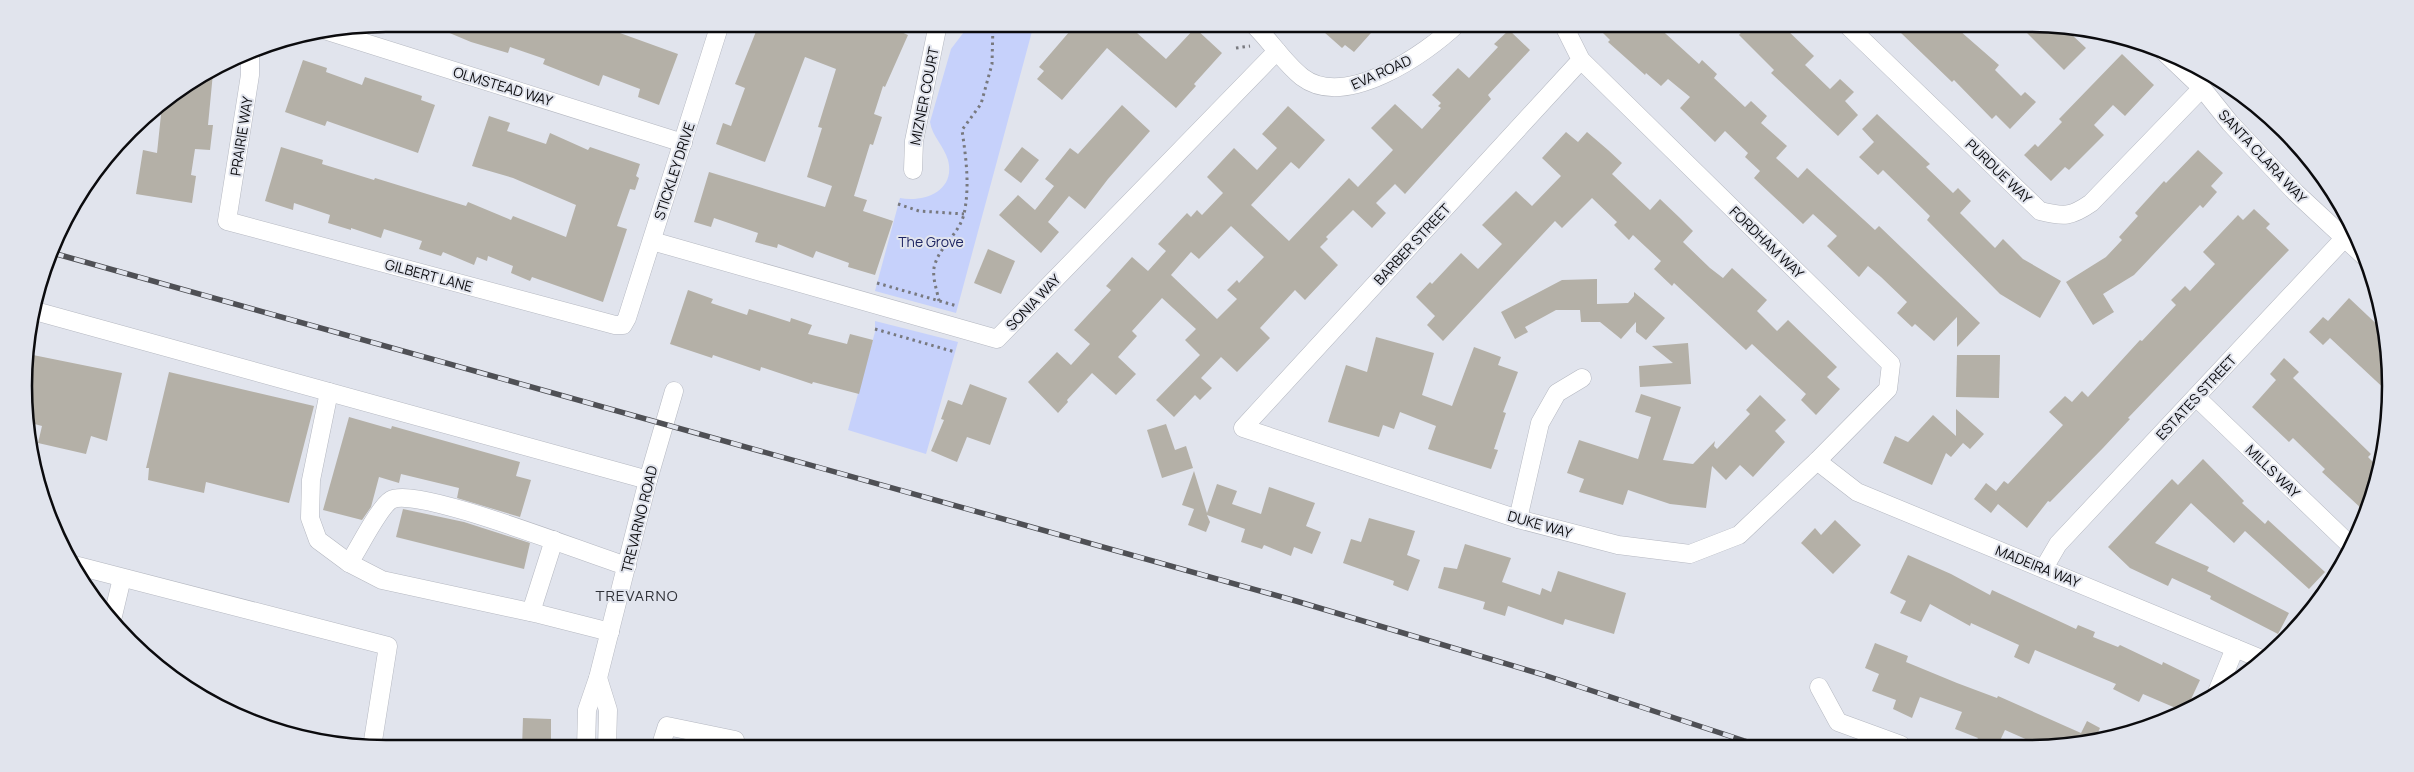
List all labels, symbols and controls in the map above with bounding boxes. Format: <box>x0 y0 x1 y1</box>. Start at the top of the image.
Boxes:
street label: MIZNER COURT <box>905 44 943 147</box>
street label: EVA ROAD <box>1348 50 1414 94</box>
street label: OLMSTEAD WAY <box>451 62 555 110</box>
street label: PRAIRIE WAY <box>225 95 257 177</box>
street label: SANTA CLARA WAY <box>2215 105 2311 207</box>
street label: STICKLEY DRIVE <box>649 120 699 222</box>
street label: PURDUE WAY <box>1962 135 2036 208</box>
street label: BARBER STREET <box>1369 199 1455 289</box>
street label: FORDHAM WAY <box>1726 202 1808 282</box>
park label: The Grove <box>898 232 964 251</box>
street label: GILBERT LANE <box>383 254 475 296</box>
street label: SONIA WAY <box>1001 270 1065 334</box>
street label: ESTATES STREET <box>2152 350 2241 444</box>
street label: MILLS WAY <box>2242 440 2304 502</box>
street label: TREVARNO ROAD <box>617 463 661 575</box>
street label: DUKE WAY <box>1506 506 1575 542</box>
street label: MADEIRA WAY <box>1993 540 2083 592</box>
district label: TREVARNO <box>595 585 679 606</box>

